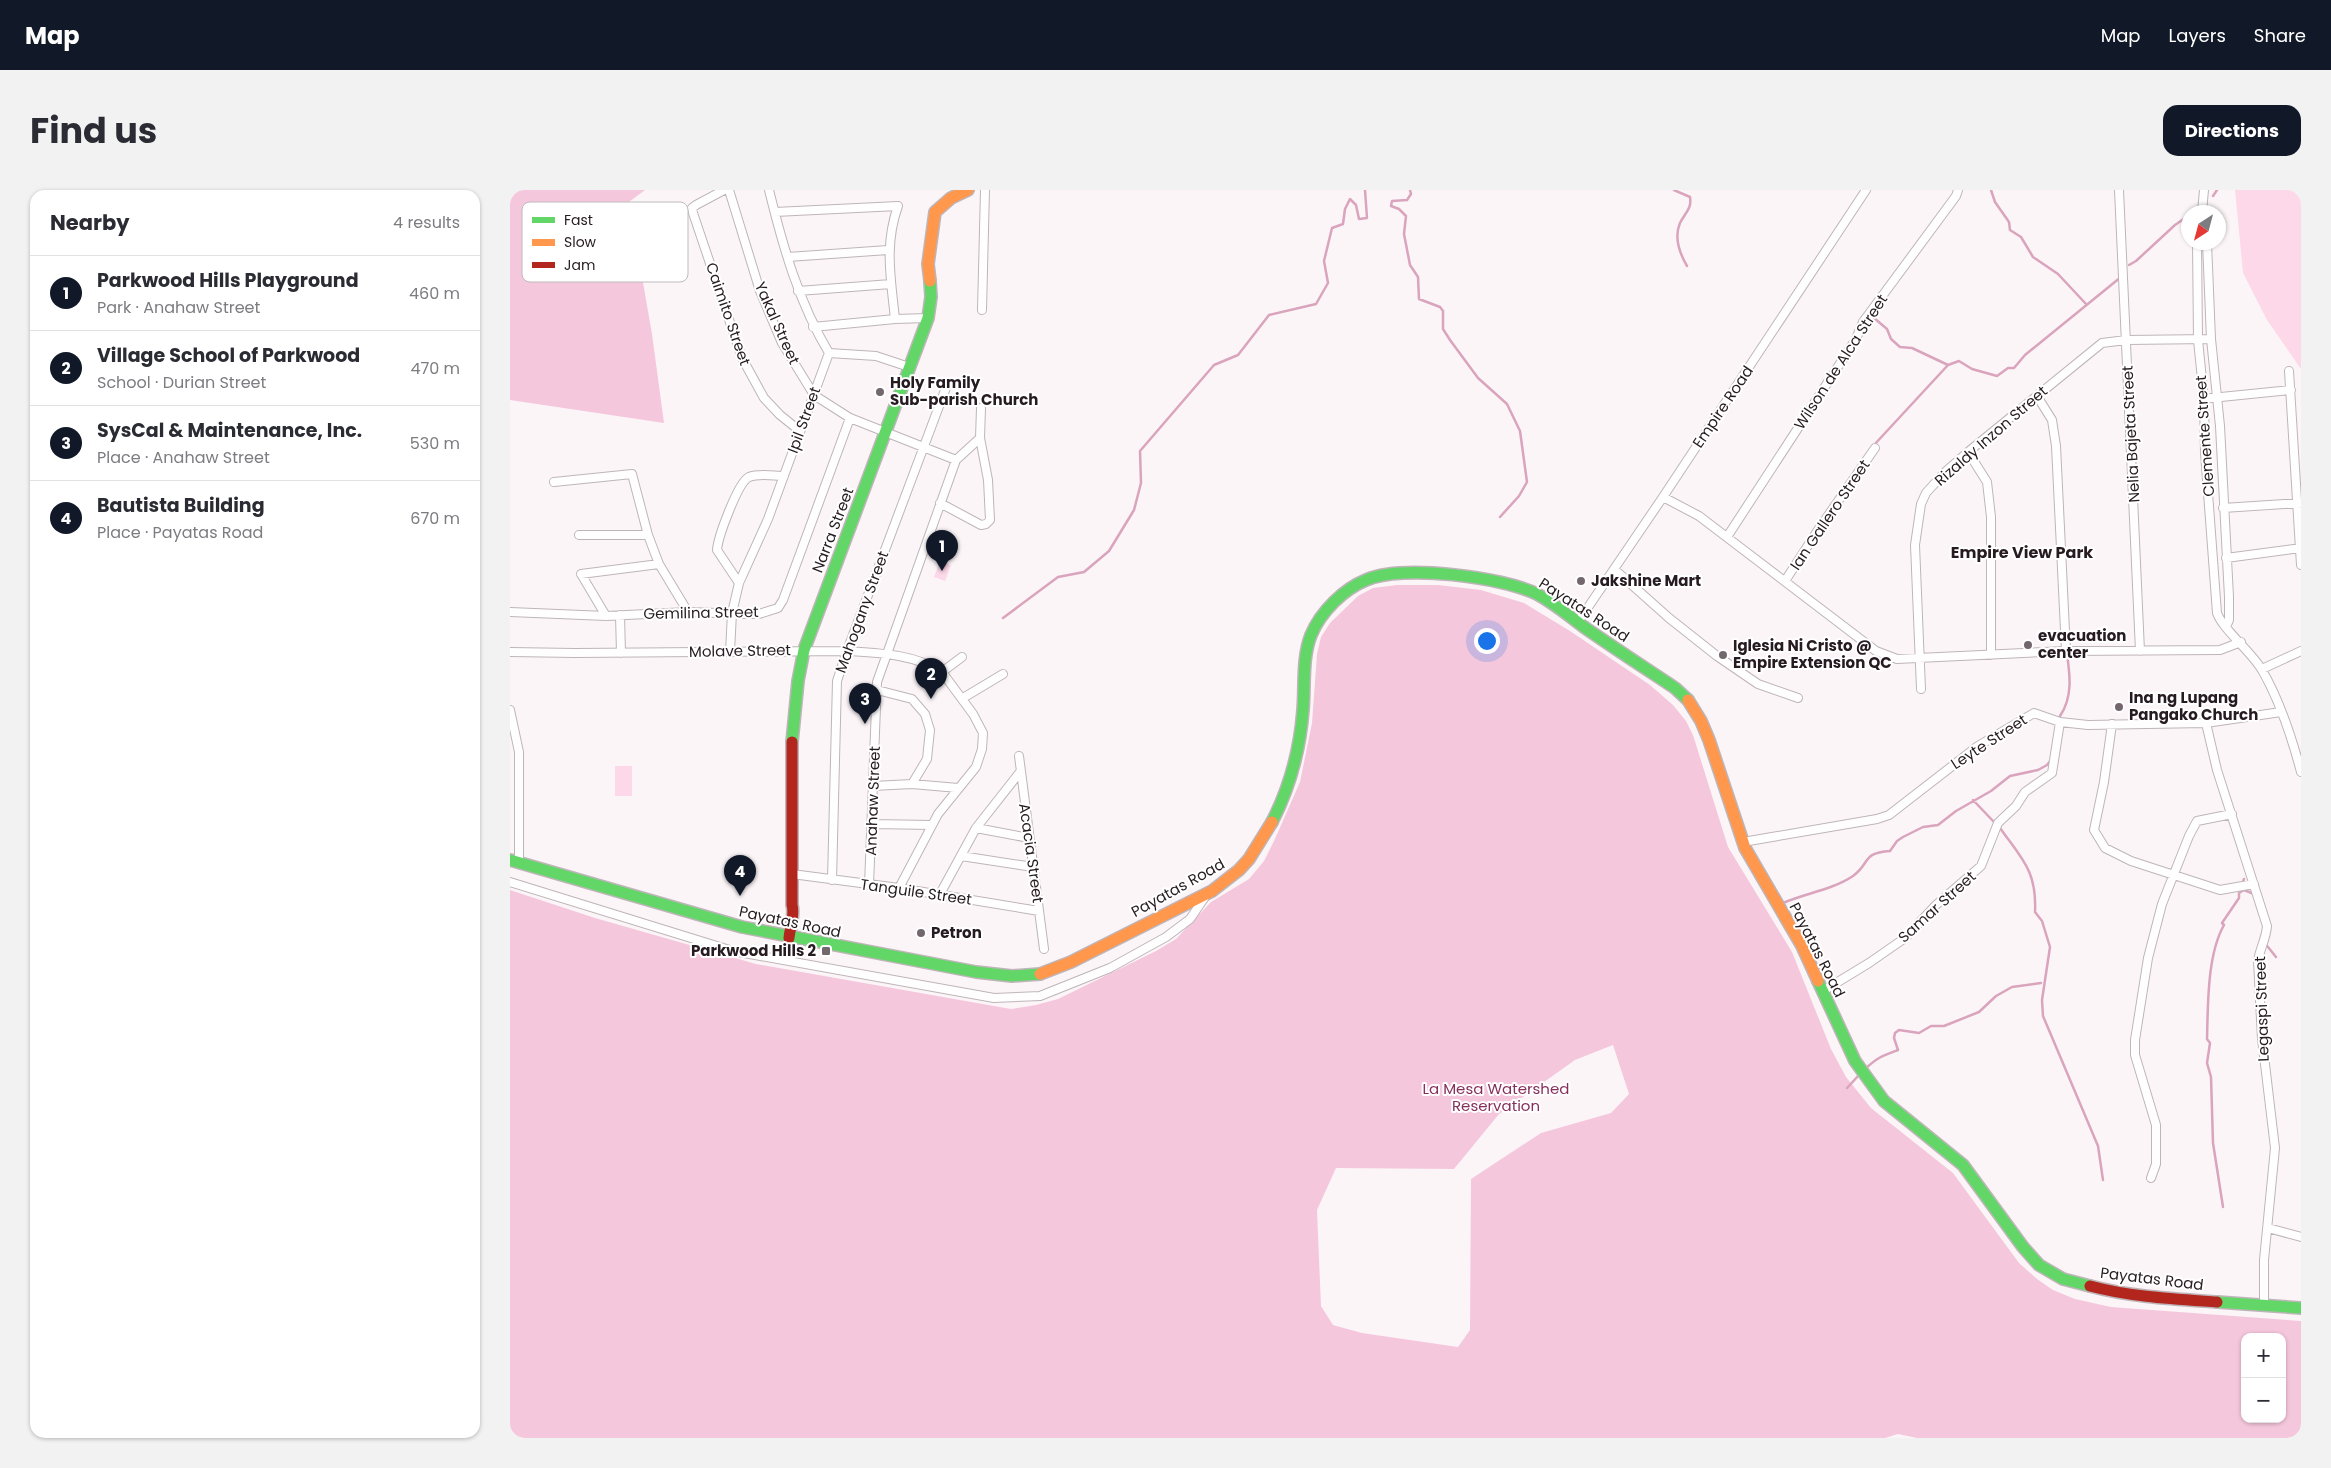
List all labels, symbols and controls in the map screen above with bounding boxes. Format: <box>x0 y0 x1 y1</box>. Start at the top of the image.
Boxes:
text: Map <box>25 19 80 52</box>
text: Map <box>2101 23 2141 48</box>
text: Layers <box>2169 23 2226 48</box>
text: Share <box>2254 23 2306 48</box>
button: Directions <box>2163 105 2301 156</box>
text: Find us <box>30 106 157 155</box>
legend <box>522 202 688 282</box>
north arrow <box>2181 205 2226 250</box>
text: Nearby <box>50 208 130 237</box>
text: Fast <box>564 210 593 230</box>
text: 4 results <box>393 211 460 234</box>
text: Slow <box>564 232 597 252</box>
text: Jam <box>564 255 595 275</box>
street label: Caimito Street <box>701 260 756 368</box>
text: Parkwood Hills Playground <box>97 267 359 294</box>
street label: Yakal Street <box>750 278 805 367</box>
text: 1 <box>63 282 69 305</box>
text: 460 m <box>409 282 460 305</box>
street label: Wilson de Alca Street <box>1789 290 1892 433</box>
text: Park · Anahaw Street <box>97 296 260 319</box>
text: Village School of Parkwood <box>97 342 360 369</box>
text: 2 <box>61 357 71 380</box>
text: 470 m <box>410 357 460 380</box>
street label: Empire Road <box>1687 362 1758 452</box>
street label: Nelia Bajeta Street <box>2116 365 2145 503</box>
text: School · Durian Street <box>97 371 266 394</box>
place label: Holy Family Sub-parish Church <box>890 372 1038 410</box>
street label: Clemente Street <box>2190 375 2219 497</box>
street label: Rizaldy Inzon Street <box>1930 381 2052 491</box>
street label: Ipil Street <box>782 384 825 456</box>
marker: Holy Family Sub-parish Church <box>874 386 886 398</box>
text: SysCal & Maintenance, Inc. <box>97 417 362 444</box>
text: 3 <box>61 432 71 455</box>
text: 530 m <box>410 432 460 455</box>
text: Place · Anahaw Street <box>97 446 270 469</box>
street label: Ian Gallero Street <box>1785 455 1874 574</box>
street label: Narra Street <box>807 484 858 576</box>
text: Bautista Building <box>97 492 265 519</box>
text: 4 <box>61 507 71 530</box>
text: 670 m <box>410 507 460 530</box>
text: Place · Payatas Road <box>97 521 263 544</box>
pin: 1 <box>926 530 958 571</box>
district label: Empire View Park <box>1951 541 2093 564</box>
street label: Mahogany Street <box>830 548 893 676</box>
place label: Jakshine Mart <box>1591 570 1701 591</box>
street label: Payatas Road <box>1535 572 1634 647</box>
marker: Jakshine Mart <box>1575 575 1587 587</box>
street label: Gemilina Street <box>643 601 759 624</box>
place label: evacuation center <box>2038 625 2126 663</box>
your location <box>1474 628 1500 654</box>
place label: Iglesia Ni Cristo @ Empire Extension QC <box>1733 635 1892 673</box>
street label: Molave Street <box>689 639 791 662</box>
marker: evacuation center <box>2022 639 2034 651</box>
marker: Iglesia Ni Cristo @ Empire Extension QC <box>1717 649 1729 661</box>
pin: 2 <box>915 658 947 699</box>
pin: 3 <box>849 683 881 724</box>
place label: Ina ng Lupang Pangako Church <box>2129 687 2258 725</box>
marker: Ina ng Lupang Pangako Church <box>2113 701 2125 713</box>
street label: Leyte Street <box>1947 709 2031 774</box>
street label: Anahaw Street <box>860 746 885 856</box>
street label: Acacia Street <box>1014 802 1049 904</box>
street label: Payatas Road <box>1127 853 1228 922</box>
pin: 4 <box>724 855 756 896</box>
street label: Samar Street <box>1893 866 1980 947</box>
street label: Tanguile Street <box>859 873 973 910</box>
street label: Payatas Road <box>1785 899 1850 1001</box>
street label: Payatas Road <box>737 900 843 943</box>
place label: Petron <box>931 922 982 943</box>
marker: Petron <box>915 927 927 939</box>
place label: Parkwood Hills 2 <box>691 940 816 961</box>
marker: Parkwood Hills 2 <box>820 945 832 957</box>
street label: Legaspi Street <box>2249 956 2274 1062</box>
park label: La Mesa Watershed Reservation <box>1423 1078 1569 1116</box>
street label: Payatas Road <box>2099 1262 2205 1295</box>
map controls <box>2241 1333 2286 1423</box>
button: + <box>2241 1333 2286 1378</box>
button: − <box>2241 1378 2286 1423</box>

